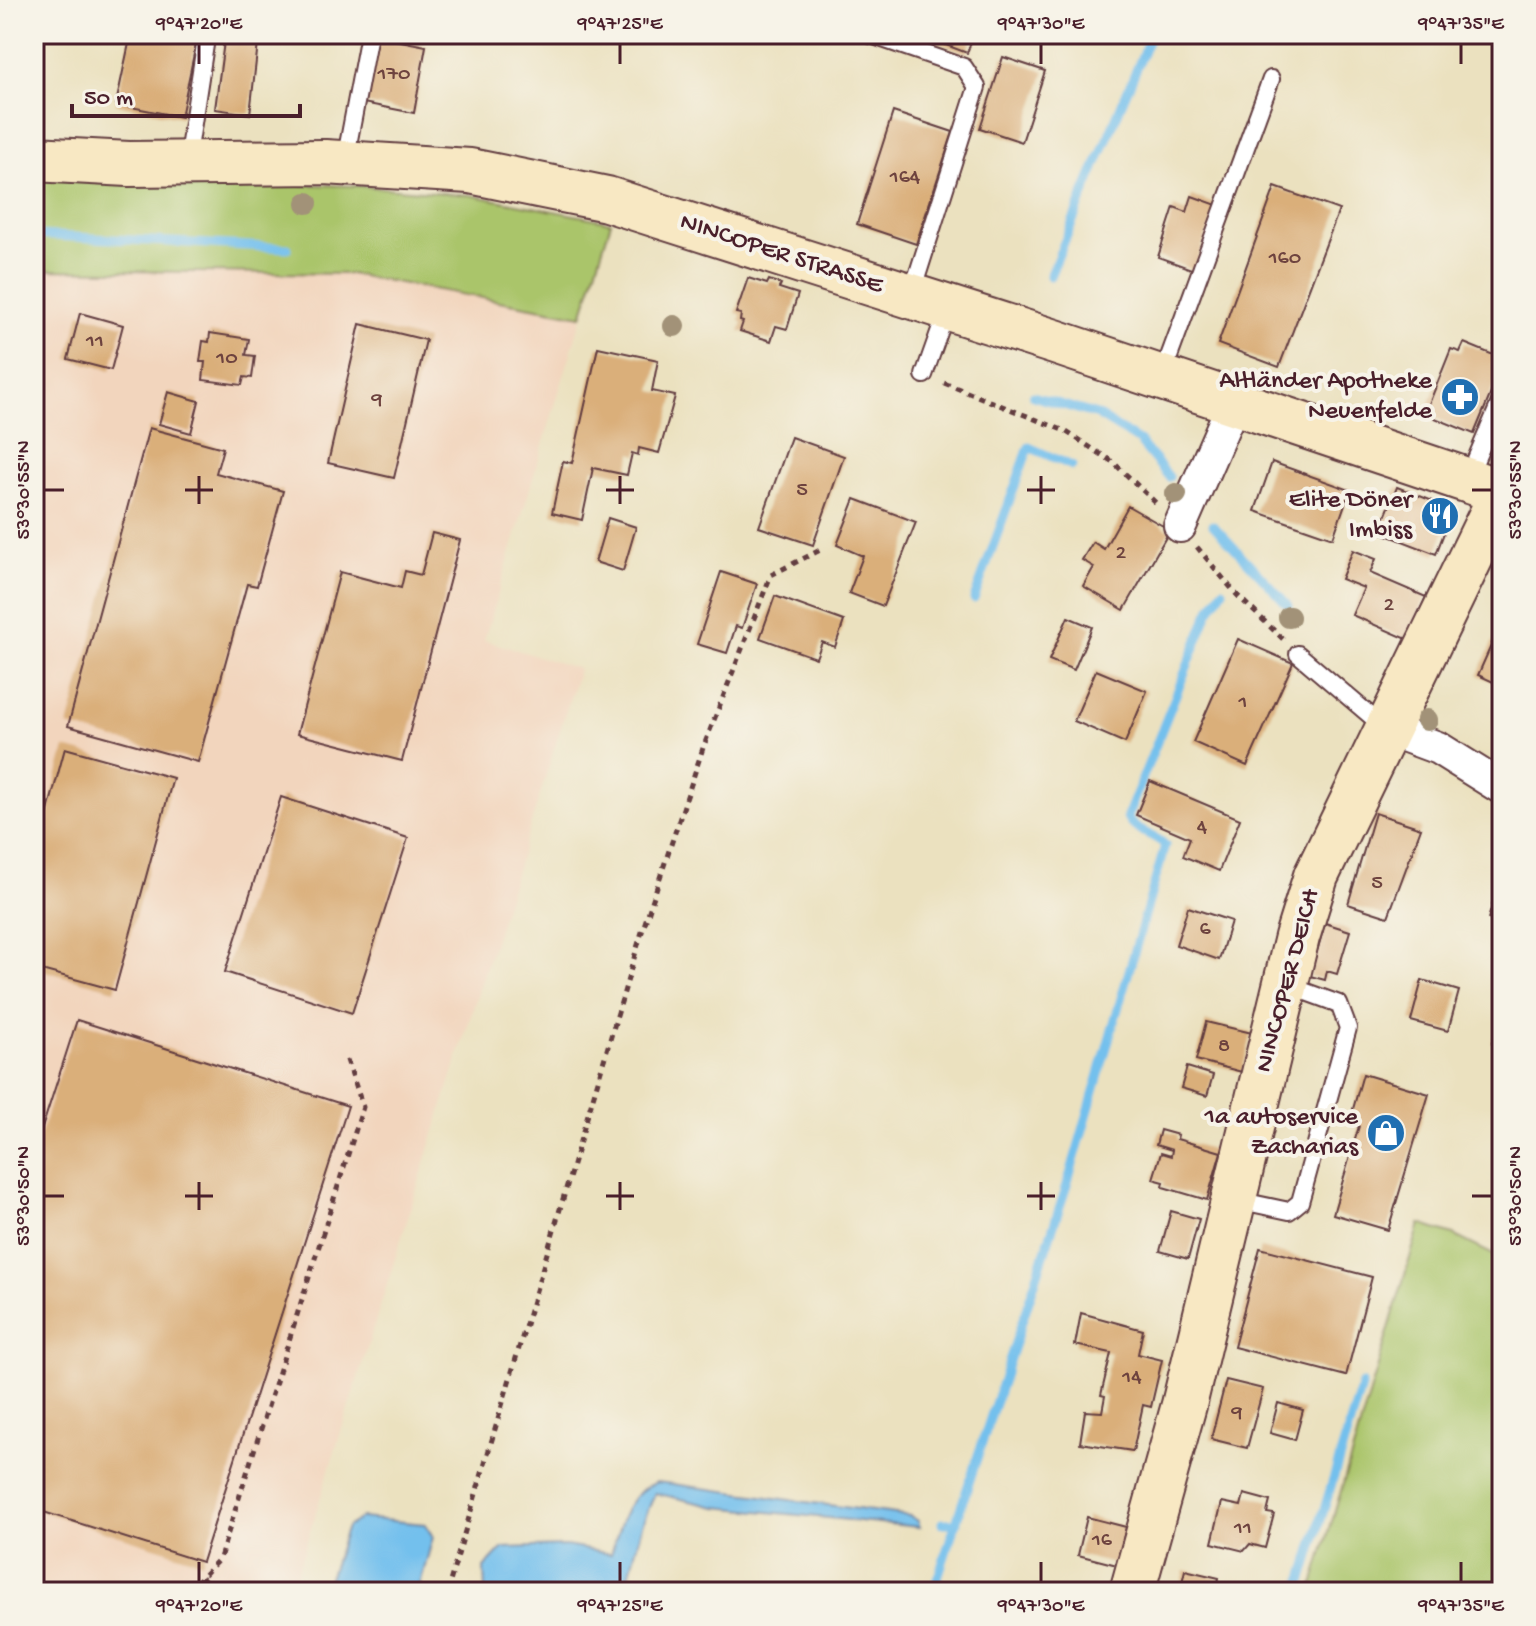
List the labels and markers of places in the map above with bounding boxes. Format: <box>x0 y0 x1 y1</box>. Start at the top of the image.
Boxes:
place label: Altländer Apotheke Neuenfelde <box>1219 367 1433 428</box>
pharmacy icon: Altländer Apotheke Neuenfelde <box>1439 376 1481 418</box>
place label: Elite Döner Imbiss <box>1289 486 1415 547</box>
restaurant icon: Elite Döner Imbiss <box>1419 495 1461 537</box>
place label: 1a autoservice Zacharias <box>1204 1103 1359 1164</box>
shop icon: 1a autoservice Zacharias <box>1365 1112 1407 1154</box>

